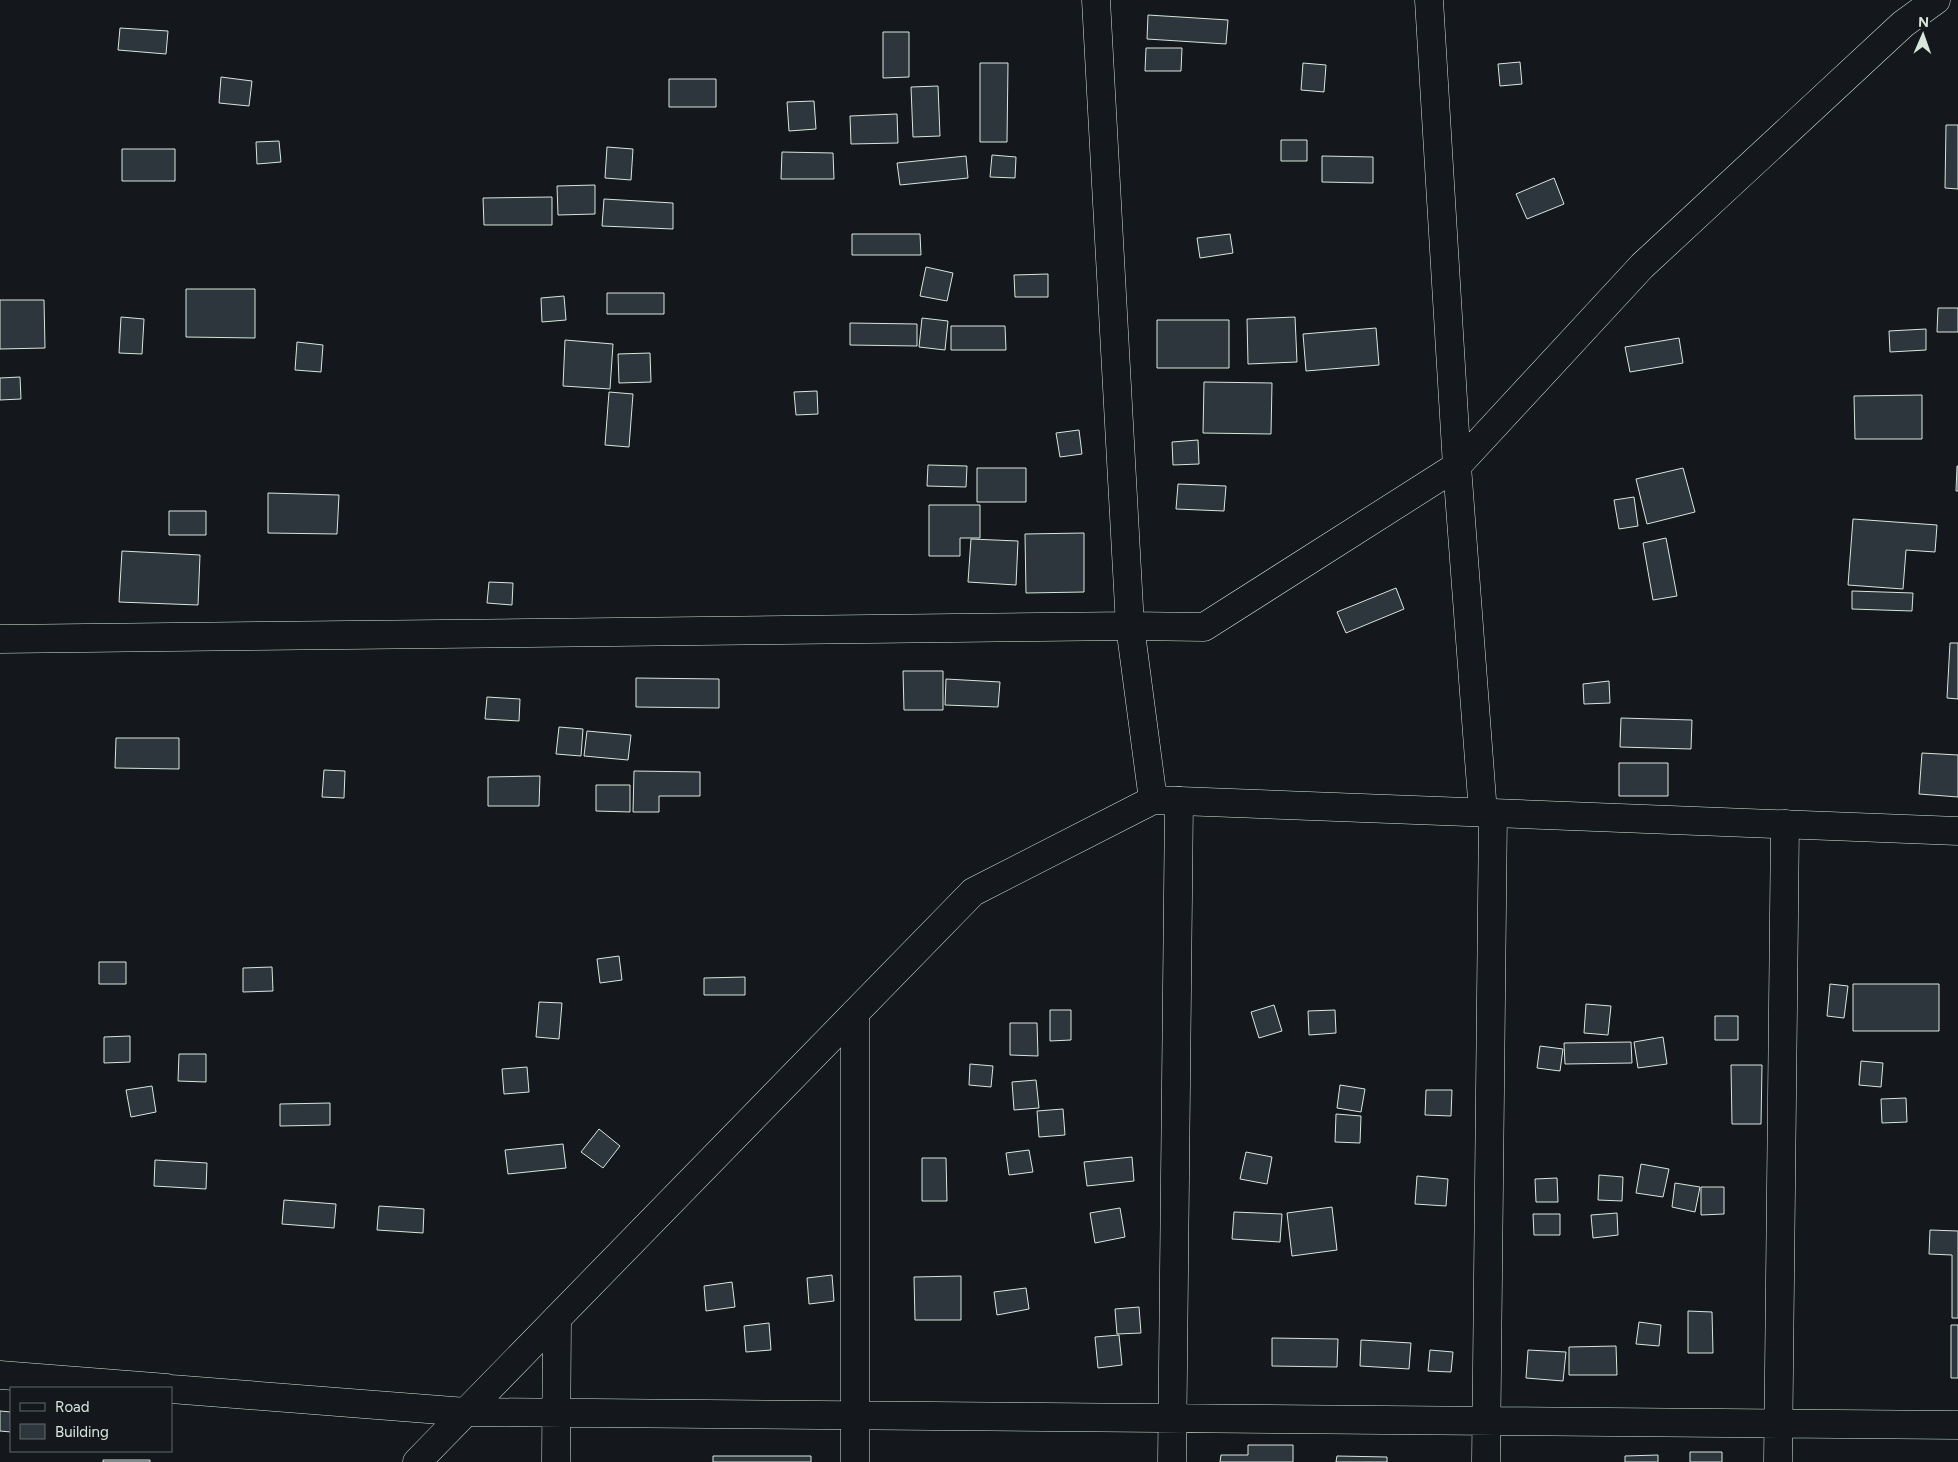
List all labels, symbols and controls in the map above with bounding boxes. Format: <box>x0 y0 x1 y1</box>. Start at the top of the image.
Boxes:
north arrow <box>1898 10 1948 60</box>
text: N <box>1918 14 1929 31</box>
legend <box>10 1387 172 1452</box>
text: Road <box>55 1398 90 1416</box>
text: Building <box>55 1423 109 1441</box>

